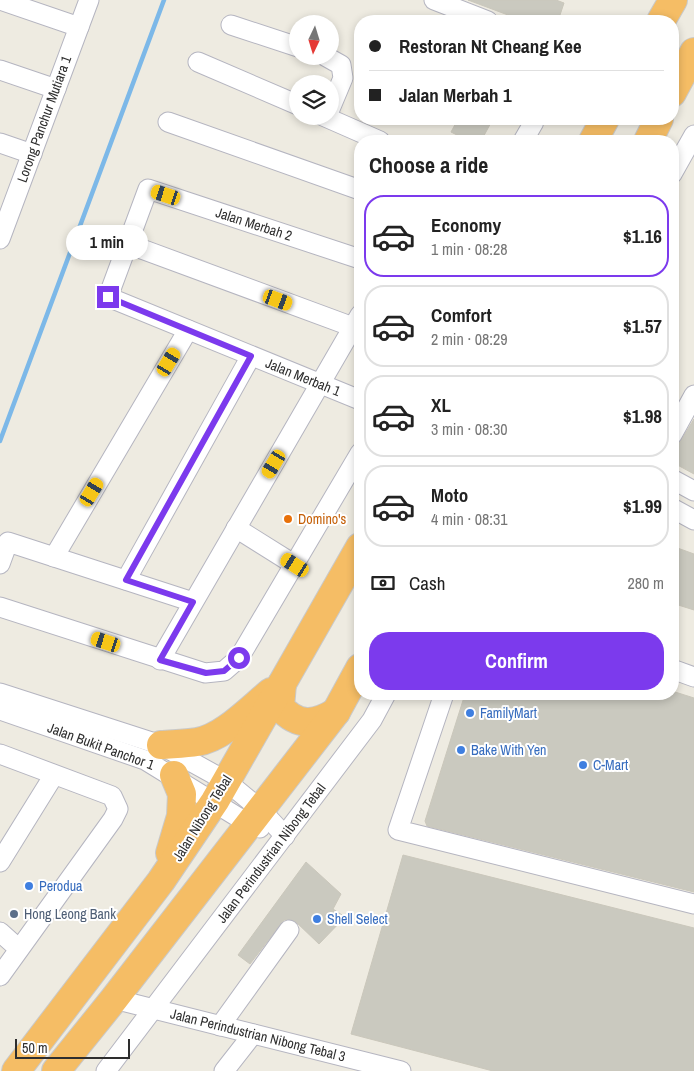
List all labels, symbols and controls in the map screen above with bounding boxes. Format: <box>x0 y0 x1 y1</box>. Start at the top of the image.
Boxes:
north arrow <box>289 15 339 65</box>
map controls <box>289 15 339 125</box>
text: Restoran Nt Cheang Kee <box>399 33 582 59</box>
street label: Lorong Panchur Mutiara 1 <box>13 53 75 185</box>
button: layers <box>289 75 339 125</box>
text: Jalan Merbah 1 <box>399 82 512 108</box>
text: Choose a ride <box>369 150 488 180</box>
car <box>149 183 182 207</box>
street label: Jalan Merbah 2 <box>214 203 294 245</box>
text: Economy <box>431 212 501 238</box>
icon: car <box>371 214 416 259</box>
text: $1.16 <box>623 223 662 249</box>
callout: 1 min <box>67 224 149 260</box>
text: 1 min <box>90 231 124 253</box>
text: 1 min · 08:28 <box>431 238 508 260</box>
route end <box>97 286 119 308</box>
car <box>261 288 294 312</box>
text: Comfort <box>431 302 492 328</box>
icon: car <box>371 304 416 349</box>
text: $1.57 <box>623 313 662 339</box>
text: 2 min · 08:29 <box>431 328 508 350</box>
car <box>154 345 183 379</box>
street label: Jalan Merbah 1 <box>263 354 344 400</box>
text: XL <box>431 392 451 418</box>
icon: car <box>371 394 416 439</box>
text: $1.98 <box>623 403 662 429</box>
text: 3 min · 08:30 <box>431 418 508 440</box>
car <box>259 447 288 481</box>
car <box>77 475 106 509</box>
text: Moto <box>431 482 468 508</box>
icon: car <box>371 484 416 529</box>
text: $1.99 <box>623 493 662 519</box>
text: 4 min · 08:31 <box>431 508 508 530</box>
place label: Domino's <box>298 510 346 528</box>
marker: Domino's <box>282 513 294 525</box>
car <box>278 551 311 579</box>
icon: cash <box>369 569 397 597</box>
text: Cash <box>409 570 445 596</box>
text: 280 m <box>628 572 664 594</box>
car <box>89 630 122 654</box>
button: Confirm <box>369 632 664 690</box>
route start <box>228 647 250 669</box>
place label: FamilyMart <box>480 704 537 722</box>
marker: FamilyMart <box>464 707 476 719</box>
street label: Jalan Bukit Panchor 1 <box>45 718 157 774</box>
place label: Bake With Yen <box>471 741 546 759</box>
marker: Bake With Yen <box>455 744 467 756</box>
place label: C-Mart <box>593 756 628 774</box>
marker: C-Mart <box>577 759 589 771</box>
street label: Jalan Nibong Tebal <box>168 772 236 864</box>
street label: Jalan Perindustrian Nibong Tebal <box>213 780 329 926</box>
place label: Perodua <box>39 877 83 895</box>
marker: Perodua <box>23 880 35 892</box>
place label: Hong Leong Bank <box>24 905 116 923</box>
marker: Hong Leong Bank <box>8 908 20 920</box>
place label: Shell Select <box>327 910 388 928</box>
marker: Shell Select <box>311 913 323 925</box>
street label: Jalan Perindustrian Nibong Tebal 3 <box>169 1005 347 1065</box>
scale bar <box>15 1036 130 1059</box>
text: 50 m <box>22 1039 48 1057</box>

